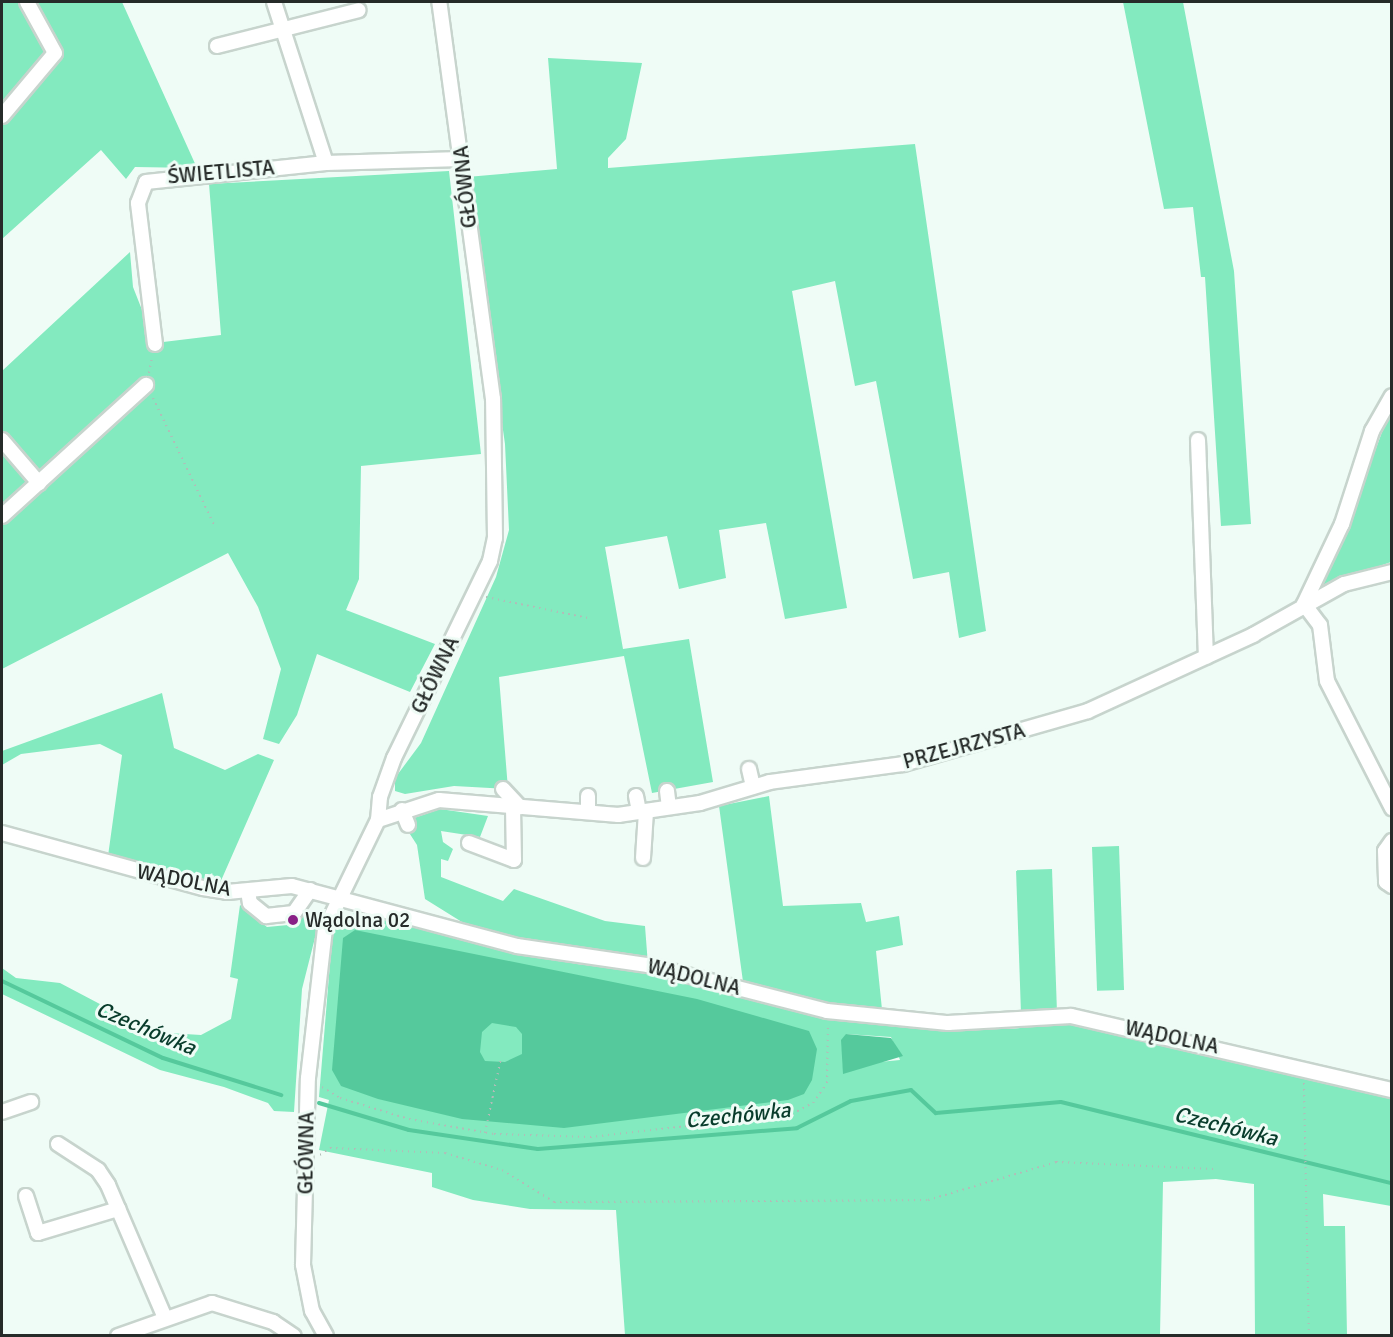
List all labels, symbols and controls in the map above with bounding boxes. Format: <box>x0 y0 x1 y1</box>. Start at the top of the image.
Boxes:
street label: GŁÓWNA <box>448 145 482 229</box>
street label: ŚWIETLISTA <box>166 155 276 189</box>
street label: GŁÓWNA <box>406 632 464 718</box>
street label: PRZEJRZYSTA <box>900 718 1028 774</box>
street label: WĄDOLNA <box>135 859 233 901</box>
place label: Wądolna 02 <box>305 907 410 933</box>
marker: Wądolna 02 <box>286 913 300 927</box>
street label: WĄDOLNA <box>645 953 743 1001</box>
water label: Czechówka <box>92 995 200 1061</box>
street label: WĄDOLNA <box>1123 1015 1221 1059</box>
water label: Czechówka <box>684 1096 792 1134</box>
water label: Czechówka <box>1172 1100 1280 1152</box>
street label: GŁÓWNA <box>293 1111 319 1195</box>

